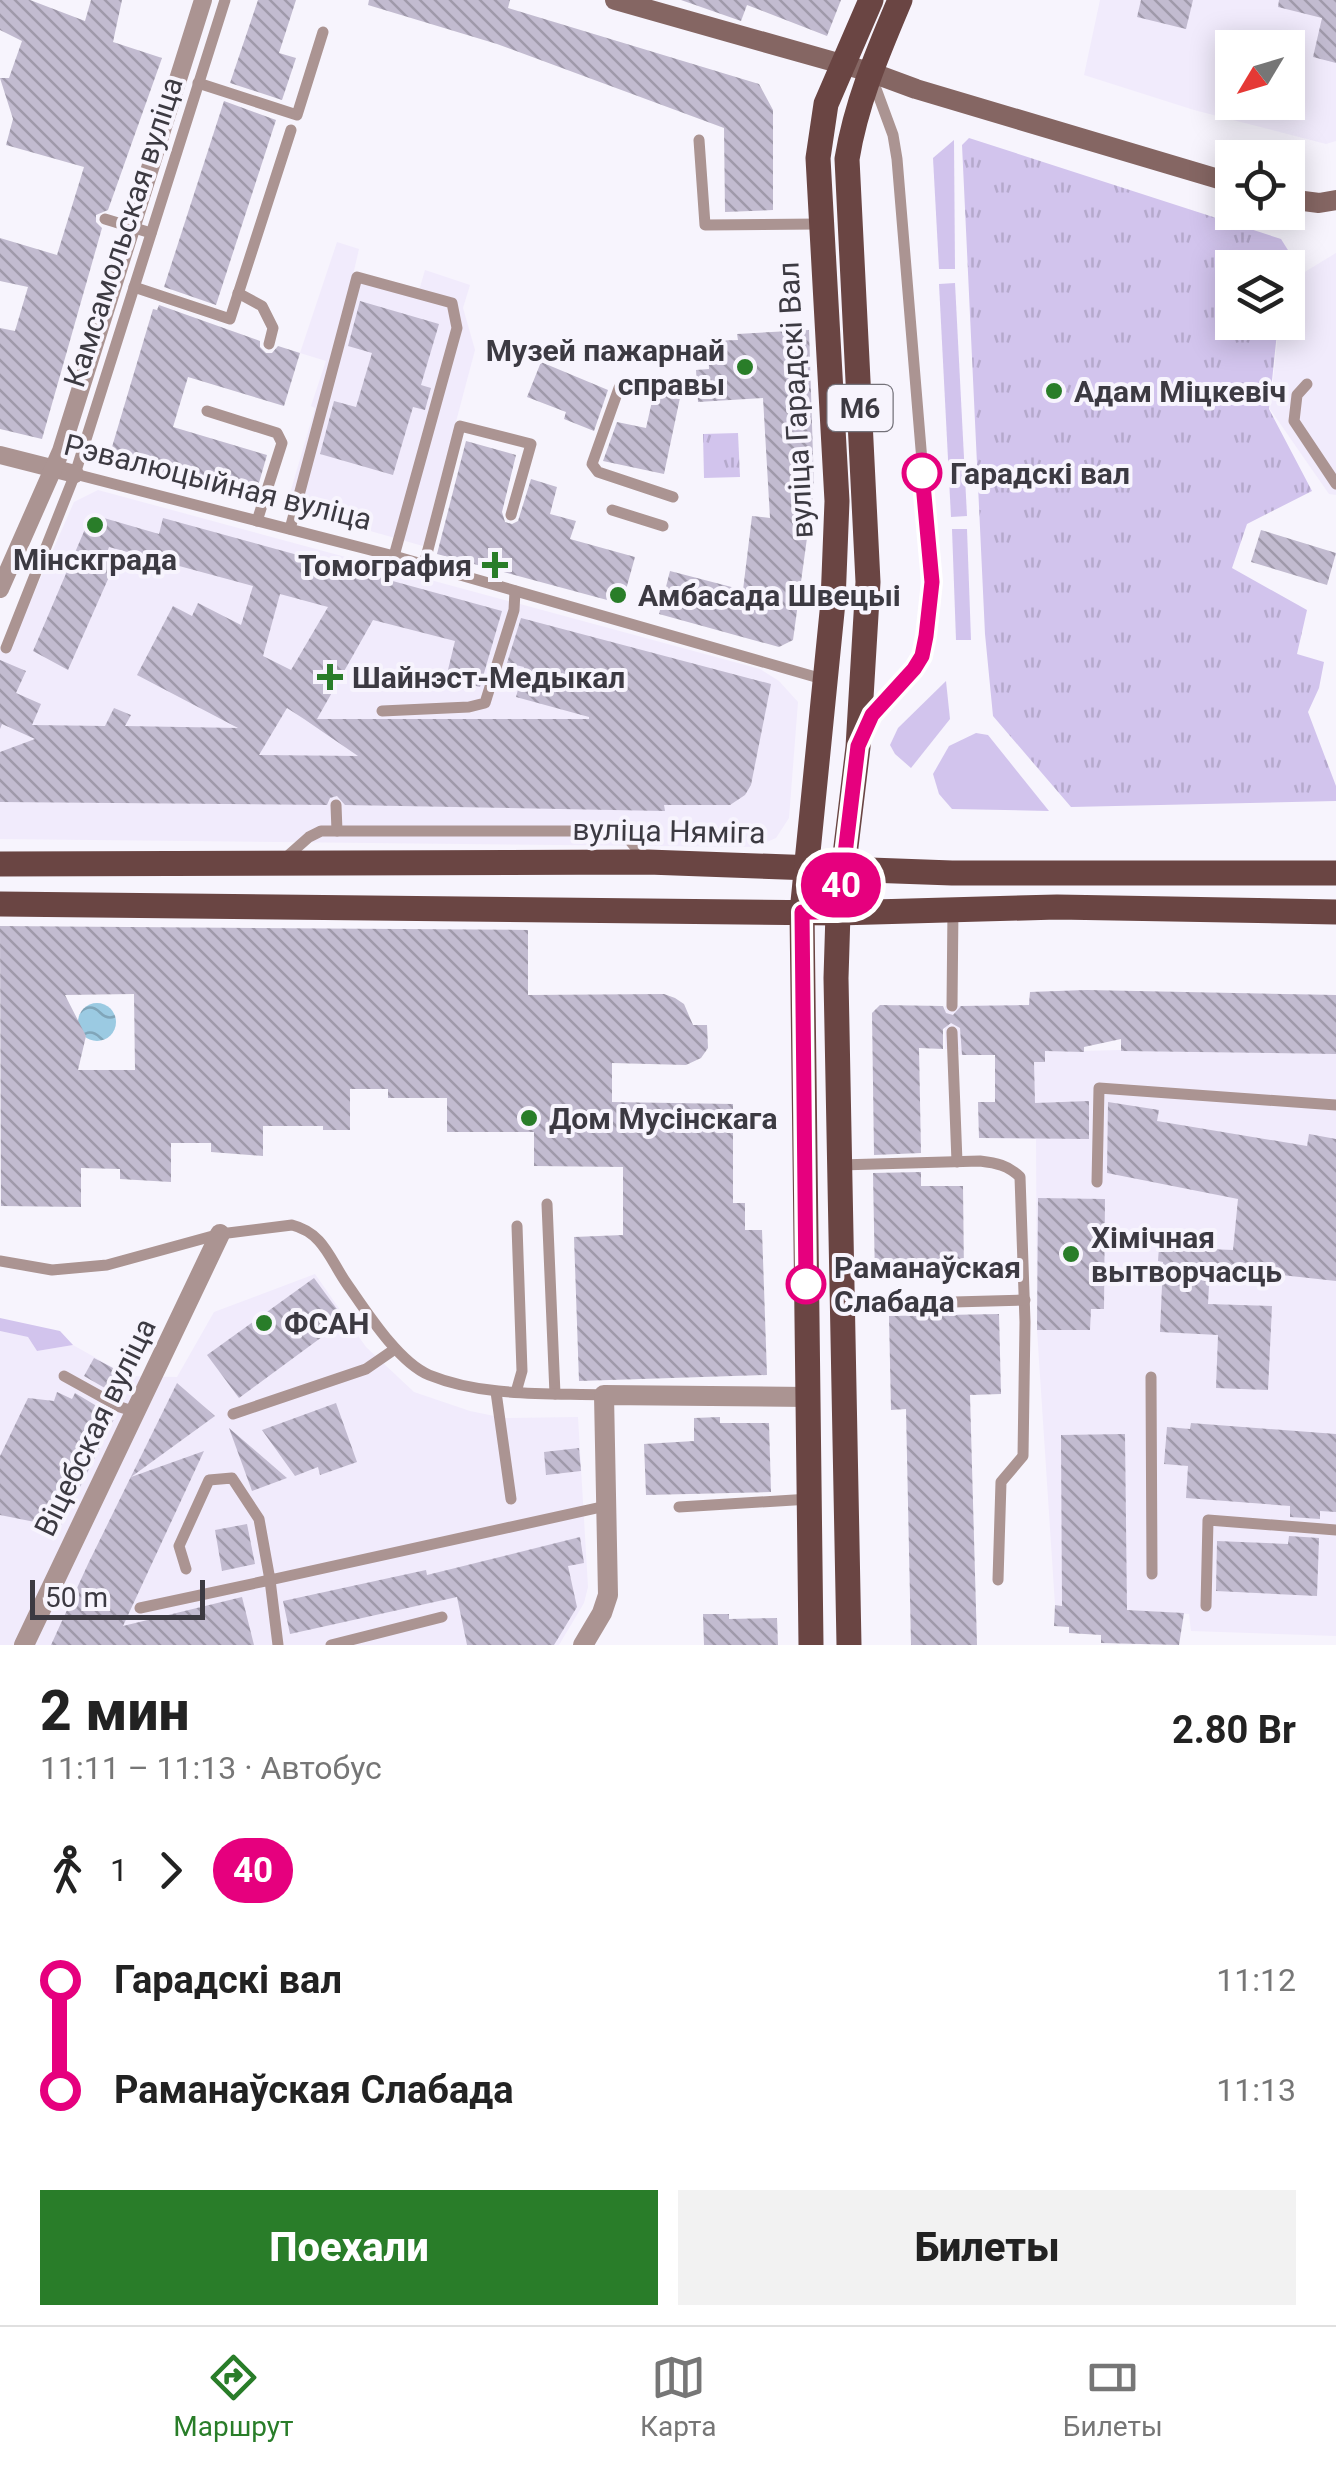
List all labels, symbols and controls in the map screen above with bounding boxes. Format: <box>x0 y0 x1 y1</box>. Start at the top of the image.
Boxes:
north arrow <box>1215 30 1305 120</box>
map controls <box>1215 30 1305 340</box>
street label: Камсамольская вуліца <box>56 72 190 392</box>
button: locate <box>1215 140 1305 230</box>
button: layers <box>1215 250 1305 340</box>
street label: вуліца Гарадскі Вал <box>770 261 820 539</box>
place label: Музей пажарнай справы <box>486 333 725 402</box>
marker: Музей пажарнай справы <box>734 356 756 378</box>
place label: Адам Міцкевіч <box>1074 374 1286 409</box>
marker: Адам Міцкевіч <box>1043 380 1065 402</box>
road number: М6 <box>828 385 892 431</box>
street label: Рэвалюцыйная вуліца <box>61 427 375 537</box>
marker: Гарадскі вал <box>903 454 941 492</box>
place label: Гарадскі вал <box>950 456 1130 491</box>
marker: Мінскграда <box>84 514 106 536</box>
place label: Мінскграда <box>13 542 177 577</box>
place label: Томография <box>298 548 472 583</box>
marker: Томография <box>482 552 508 578</box>
place label: Амбасада Швецыі <box>638 578 901 613</box>
marker: Амбасада Швецыі <box>607 584 629 606</box>
place label: Шайнэст-Медыкал <box>352 660 625 695</box>
marker: Шайнэст-Медыкал <box>317 664 343 690</box>
street label: вуліца Няміга <box>572 812 766 850</box>
line badge: 40 <box>796 852 886 918</box>
text: 40 <box>821 865 861 906</box>
place label: Дом Мусінскага <box>549 1101 777 1136</box>
marker: Дом Мусінскага <box>518 1107 540 1129</box>
place label: Хімічная вытворчасць <box>1091 1220 1282 1289</box>
marker: Хімічная вытворчасць <box>1060 1243 1082 1265</box>
place label: Раманаўская Слабада <box>834 1250 1021 1319</box>
marker: Раманаўская Слабада <box>787 1265 825 1303</box>
place label: ФСАН <box>284 1306 369 1341</box>
street label: Віцебская вуліца <box>27 1312 163 1542</box>
marker: ФСАН <box>253 1312 275 1334</box>
scale bar <box>30 1575 205 1620</box>
text: 50 m <box>45 1581 108 1614</box>
text: 2 мин <box>40 1679 189 1743</box>
text: 2.80 Br <box>1172 1708 1296 1752</box>
text: 11:11 – 11:13 · Автобус <box>40 1749 382 1787</box>
icon: walk <box>40 1843 95 1898</box>
icon: forward <box>143 1843 198 1898</box>
text: 40 <box>233 1850 273 1891</box>
text: 1 <box>110 1851 128 1889</box>
text: Гарадскі вал <box>114 1958 342 2002</box>
text: 11:12 <box>1216 1961 1296 1999</box>
text: Раманаўская Слабада <box>114 2068 514 2112</box>
text: 11:13 <box>1216 2071 1296 2109</box>
button: Поехали <box>40 2190 658 2305</box>
button: Билеты <box>678 2190 1296 2305</box>
tab: Маршрут <box>173 2350 294 2443</box>
tab: Карта <box>640 2350 716 2443</box>
tab: Билеты <box>1063 2350 1163 2443</box>

